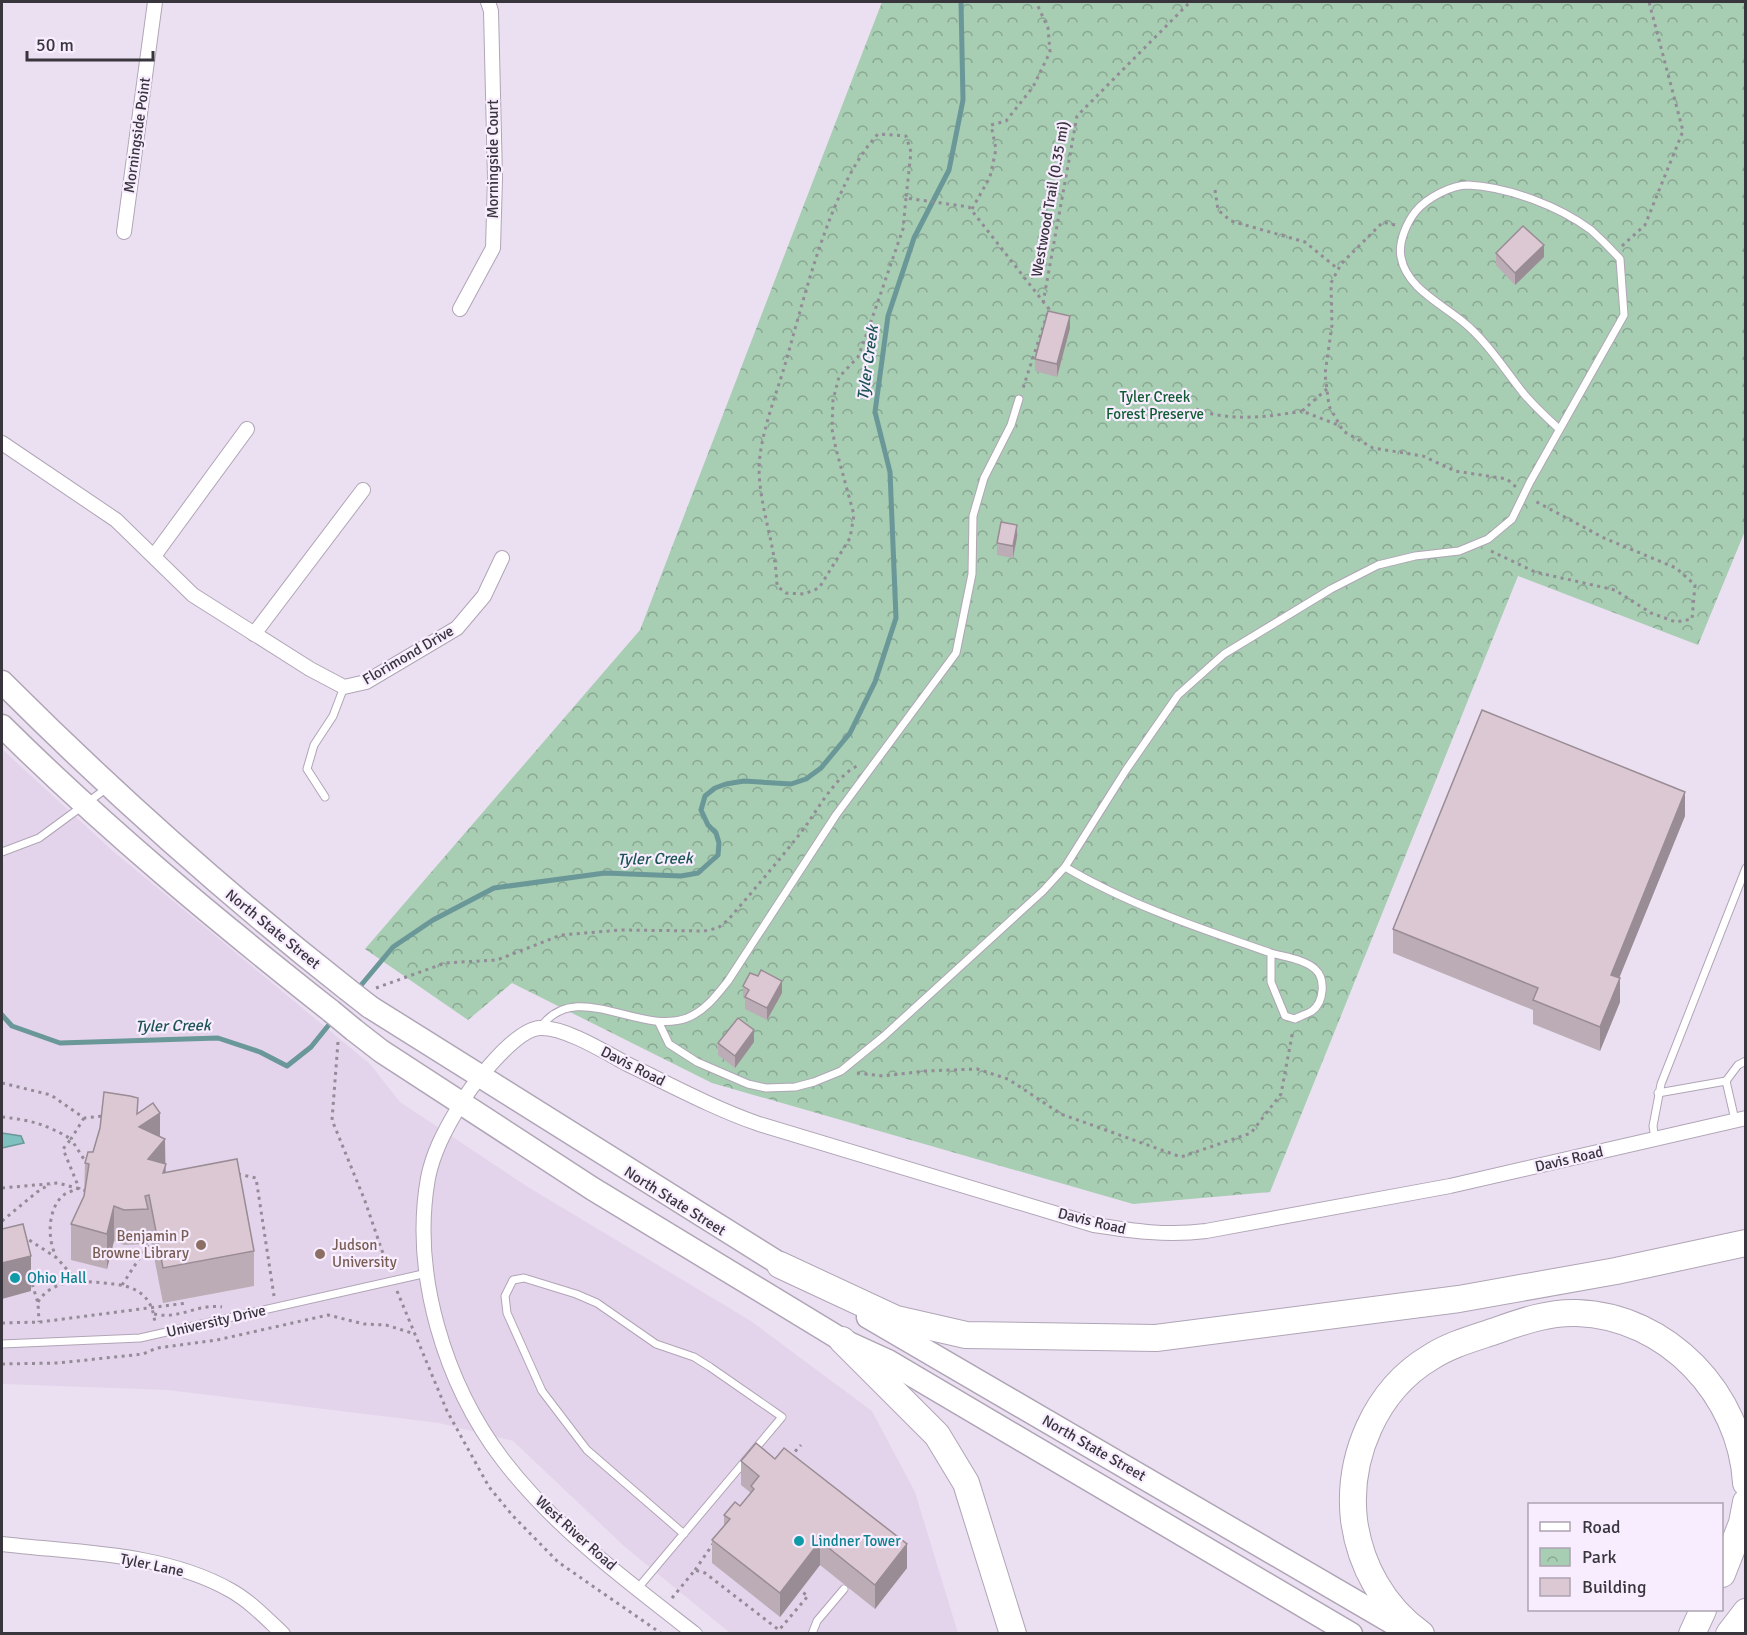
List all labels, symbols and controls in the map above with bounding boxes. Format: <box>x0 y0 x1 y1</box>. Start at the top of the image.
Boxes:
scale bar <box>27 24 153 62</box>
text: 50 m <box>36 34 74 56</box>
street label: Morningside Point <box>120 76 154 194</box>
street label: Morningside Court <box>484 99 502 219</box>
street label: Westwood Trail (0.35 mi) <box>1027 120 1073 278</box>
water label: Tyler Creek <box>853 322 883 402</box>
park label: Tyler Creek Forest Preserve <box>1106 388 1204 423</box>
street label: Florimond Drive <box>359 622 457 688</box>
water label: Tyler Creek <box>617 848 695 870</box>
street label: North State Street <box>222 885 324 973</box>
water label: Tyler Creek <box>135 1015 213 1037</box>
street label: Davis Road <box>598 1042 668 1090</box>
street label: Davis Road <box>1533 1142 1605 1176</box>
street label: North State Street <box>621 1162 729 1240</box>
street label: Davis Road <box>1056 1204 1128 1238</box>
place label: Benjamin P Browne Library <box>92 1227 189 1262</box>
place label: Judson University <box>332 1236 397 1271</box>
marker: Benjamin P Browne Library <box>194 1238 208 1252</box>
marker: Judson University <box>313 1247 327 1261</box>
place label: Ohio Hall <box>27 1269 87 1287</box>
marker: Ohio Hall <box>8 1271 22 1285</box>
street label: University Drive <box>165 1301 267 1341</box>
street label: North State Street <box>1039 1411 1149 1485</box>
street label: West River Road <box>532 1492 620 1574</box>
legend <box>1528 1503 1723 1611</box>
text: Road <box>1582 1516 1621 1538</box>
place label: Lindner Tower <box>811 1532 901 1550</box>
marker: Lindner Tower <box>792 1534 806 1548</box>
text: Park <box>1582 1546 1617 1568</box>
street label: Tyler Lane <box>118 1549 186 1581</box>
text: Building <box>1582 1576 1646 1598</box>

